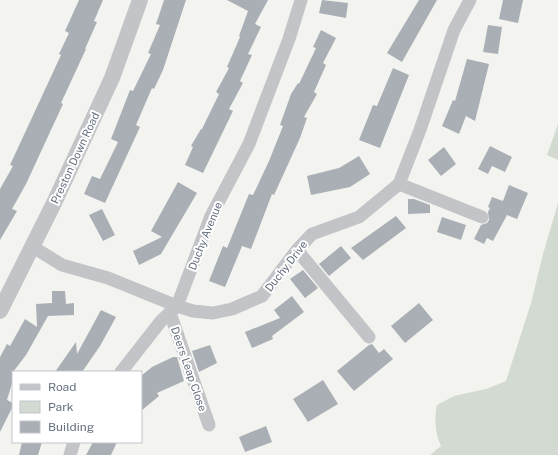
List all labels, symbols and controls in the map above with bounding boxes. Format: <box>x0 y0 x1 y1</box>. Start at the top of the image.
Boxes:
street label: Preston Down Road <box>49 110 101 206</box>
street label: Duchy Avenue <box>186 200 224 272</box>
street label: Duchy Drive <box>263 238 309 294</box>
street label: Deers Leap Close <box>169 325 209 413</box>
legend <box>12 371 142 443</box>
text: Road <box>48 380 76 394</box>
text: Park <box>48 400 74 414</box>
text: Building <box>48 420 94 434</box>

